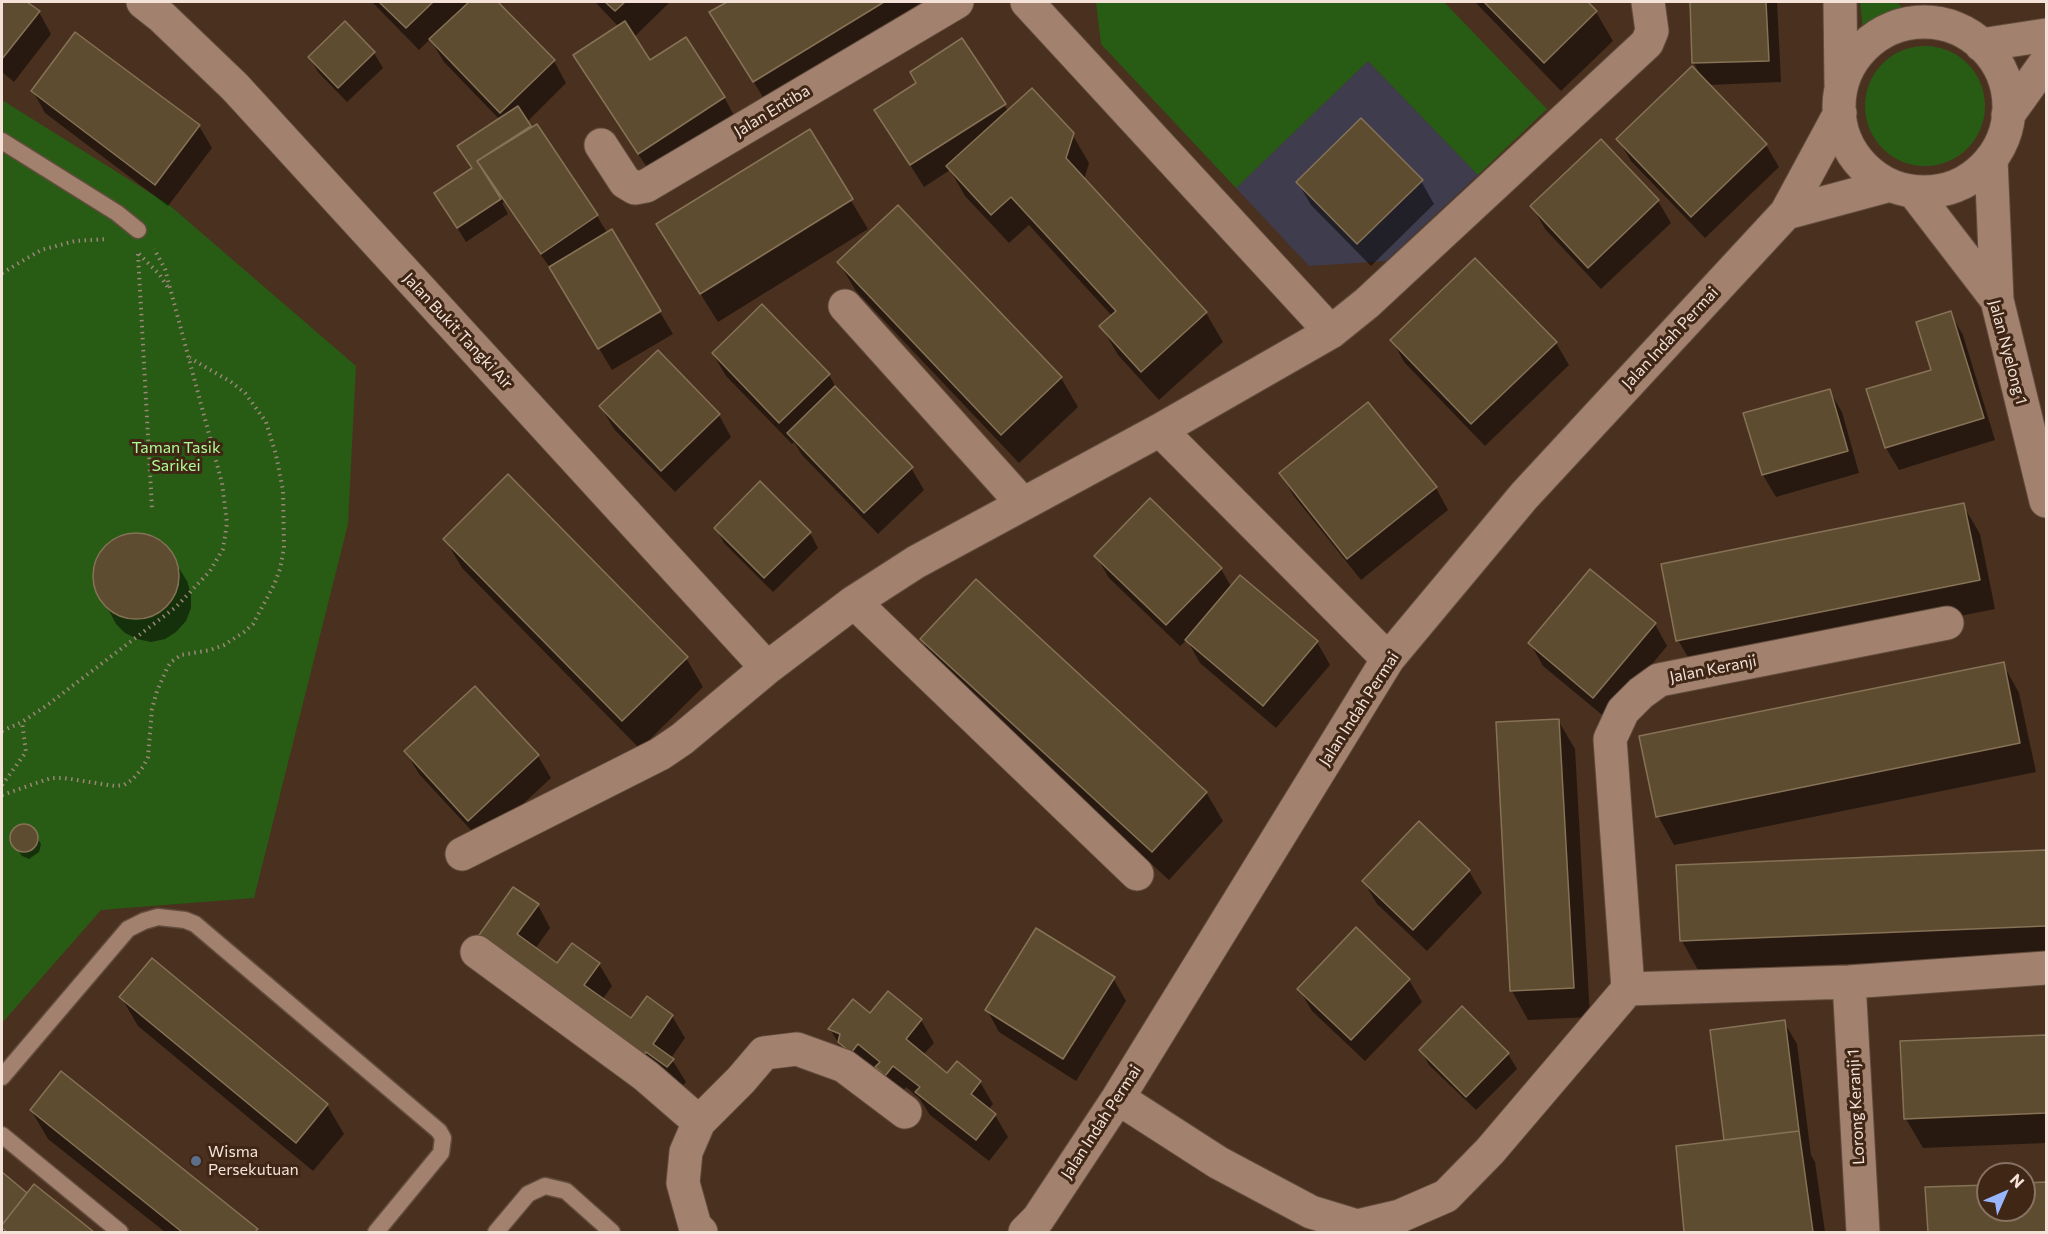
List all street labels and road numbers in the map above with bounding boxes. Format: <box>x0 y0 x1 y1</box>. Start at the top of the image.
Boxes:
street label: Jalan Entiba <box>731 81 813 141</box>
street label: Jalan Bukit Tangki Air <box>399 269 517 393</box>
street label: Jalan Indah Permai <box>1618 283 1722 393</box>
street label: Jalan Nyelong 1 <box>1985 298 2031 406</box>
street label: Jalan Indah Permai <box>1315 648 1403 770</box>
street label: Jalan Keranji <box>1668 651 1758 687</box>
street label: Lorong Keranji 1 <box>1843 1049 1869 1165</box>
street label: Jalan Indah Permai <box>1057 1061 1145 1183</box>

